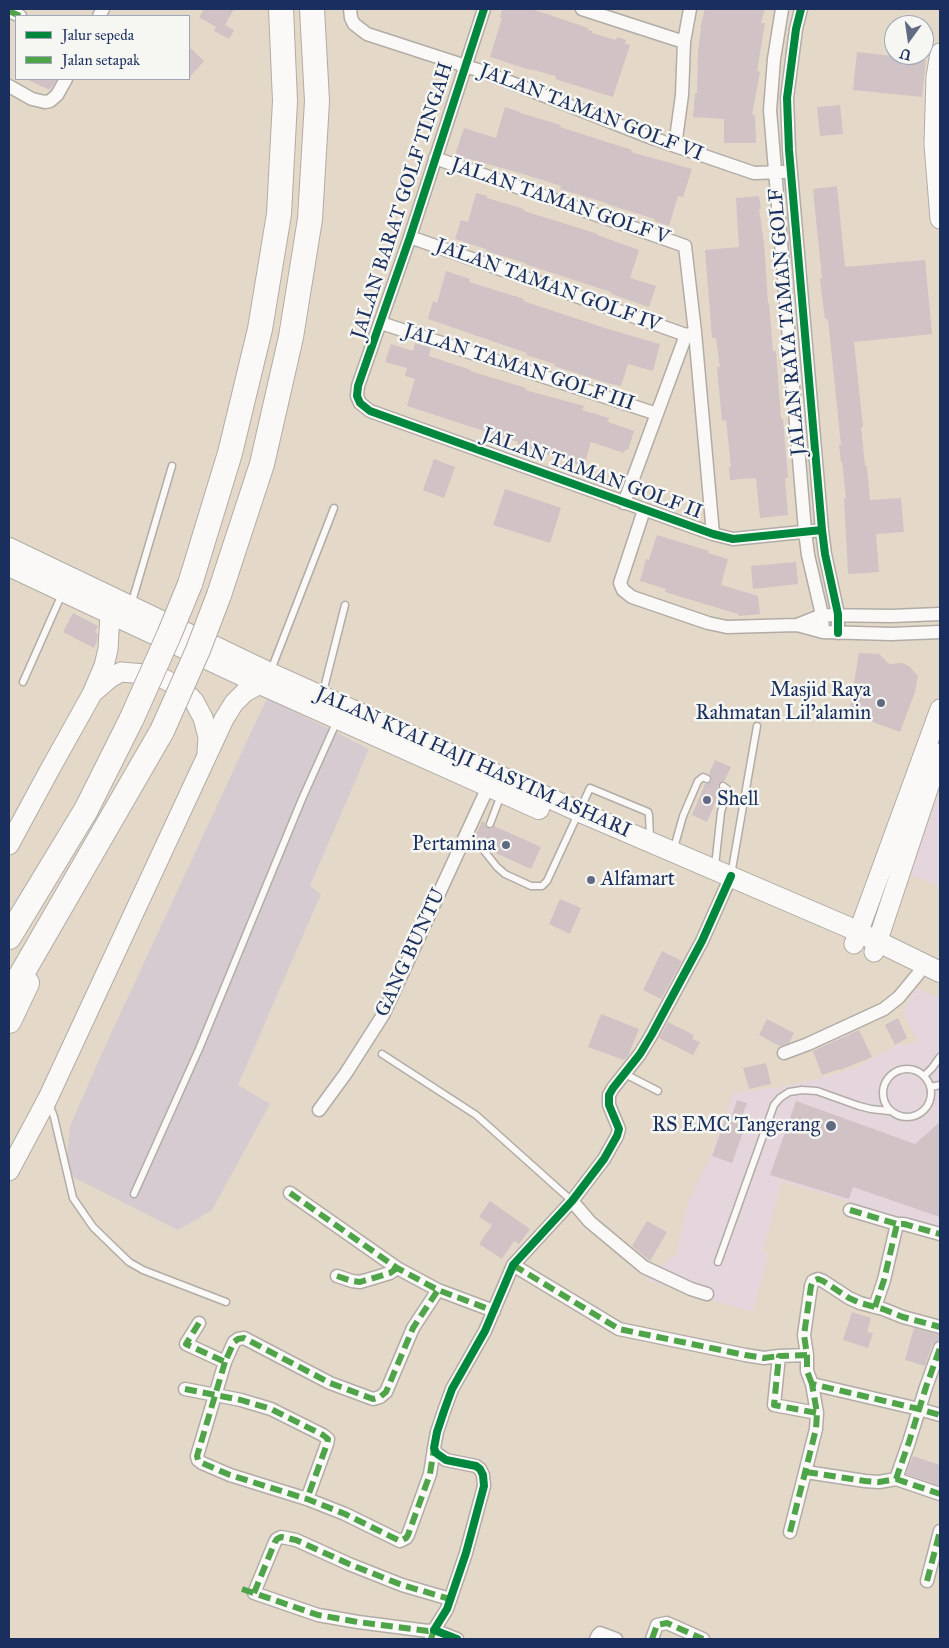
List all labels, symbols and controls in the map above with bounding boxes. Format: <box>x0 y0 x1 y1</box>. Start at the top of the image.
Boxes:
legend <box>15 15 190 80</box>
north arrow <box>884 15 934 65</box>
text: Jalur sepeda <box>62 26 134 44</box>
text: U <box>898 44 913 64</box>
text: Jalan setapak <box>62 51 140 69</box>
street label: JALAN TAMAN GOLF VI <box>476 59 706 167</box>
street label: JALAN BARAT GOLF TINGAH <box>347 60 459 342</box>
street label: JALAN TAMAN GOLF V <box>448 153 672 251</box>
street label: JALAN RAYA TAMAN GOLF <box>764 187 812 457</box>
street label: JALAN TAMAN GOLF IV <box>432 234 664 338</box>
street label: JALAN TAMAN GOLF III <box>401 319 637 417</box>
street label: JALAN TAMAN GOLF II <box>479 423 705 525</box>
place label: Masjid Raya Rahmatan Lil'alamin <box>696 679 871 726</box>
street label: JALAN KYAI HAJI HASYIM ASHARI <box>312 682 634 844</box>
marker: Masjid Raya Rahmatan Lil'alamin <box>875 697 887 709</box>
place label: Shell <box>717 788 759 812</box>
marker: Shell <box>701 794 713 806</box>
place label: Pertamina <box>412 833 496 857</box>
marker: Pertamina <box>500 839 512 851</box>
place label: Alfamart <box>601 868 675 892</box>
marker: Alfamart <box>585 874 597 886</box>
street label: GANG BUNTU <box>371 885 451 1021</box>
place label: RS EMC Tangerang <box>652 1114 820 1138</box>
marker: RS EMC Tangerang <box>824 1119 838 1133</box>

